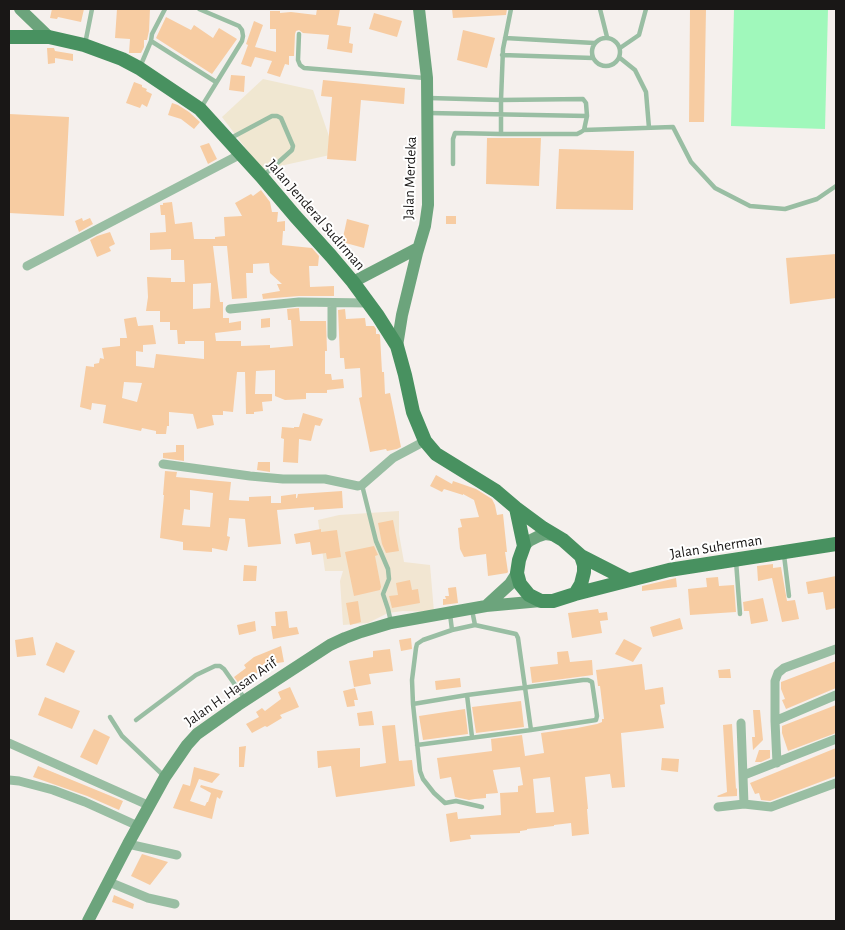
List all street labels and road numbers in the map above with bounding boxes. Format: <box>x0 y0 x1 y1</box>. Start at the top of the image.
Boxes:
street label: Jalan Merdeka <box>400 136 420 220</box>
street label: Jalan Jenderal Sudirman <box>263 156 369 274</box>
street label: Jalan Suherman <box>669 531 763 563</box>
street label: Jalan H. Hasan Arif <box>181 653 281 731</box>

